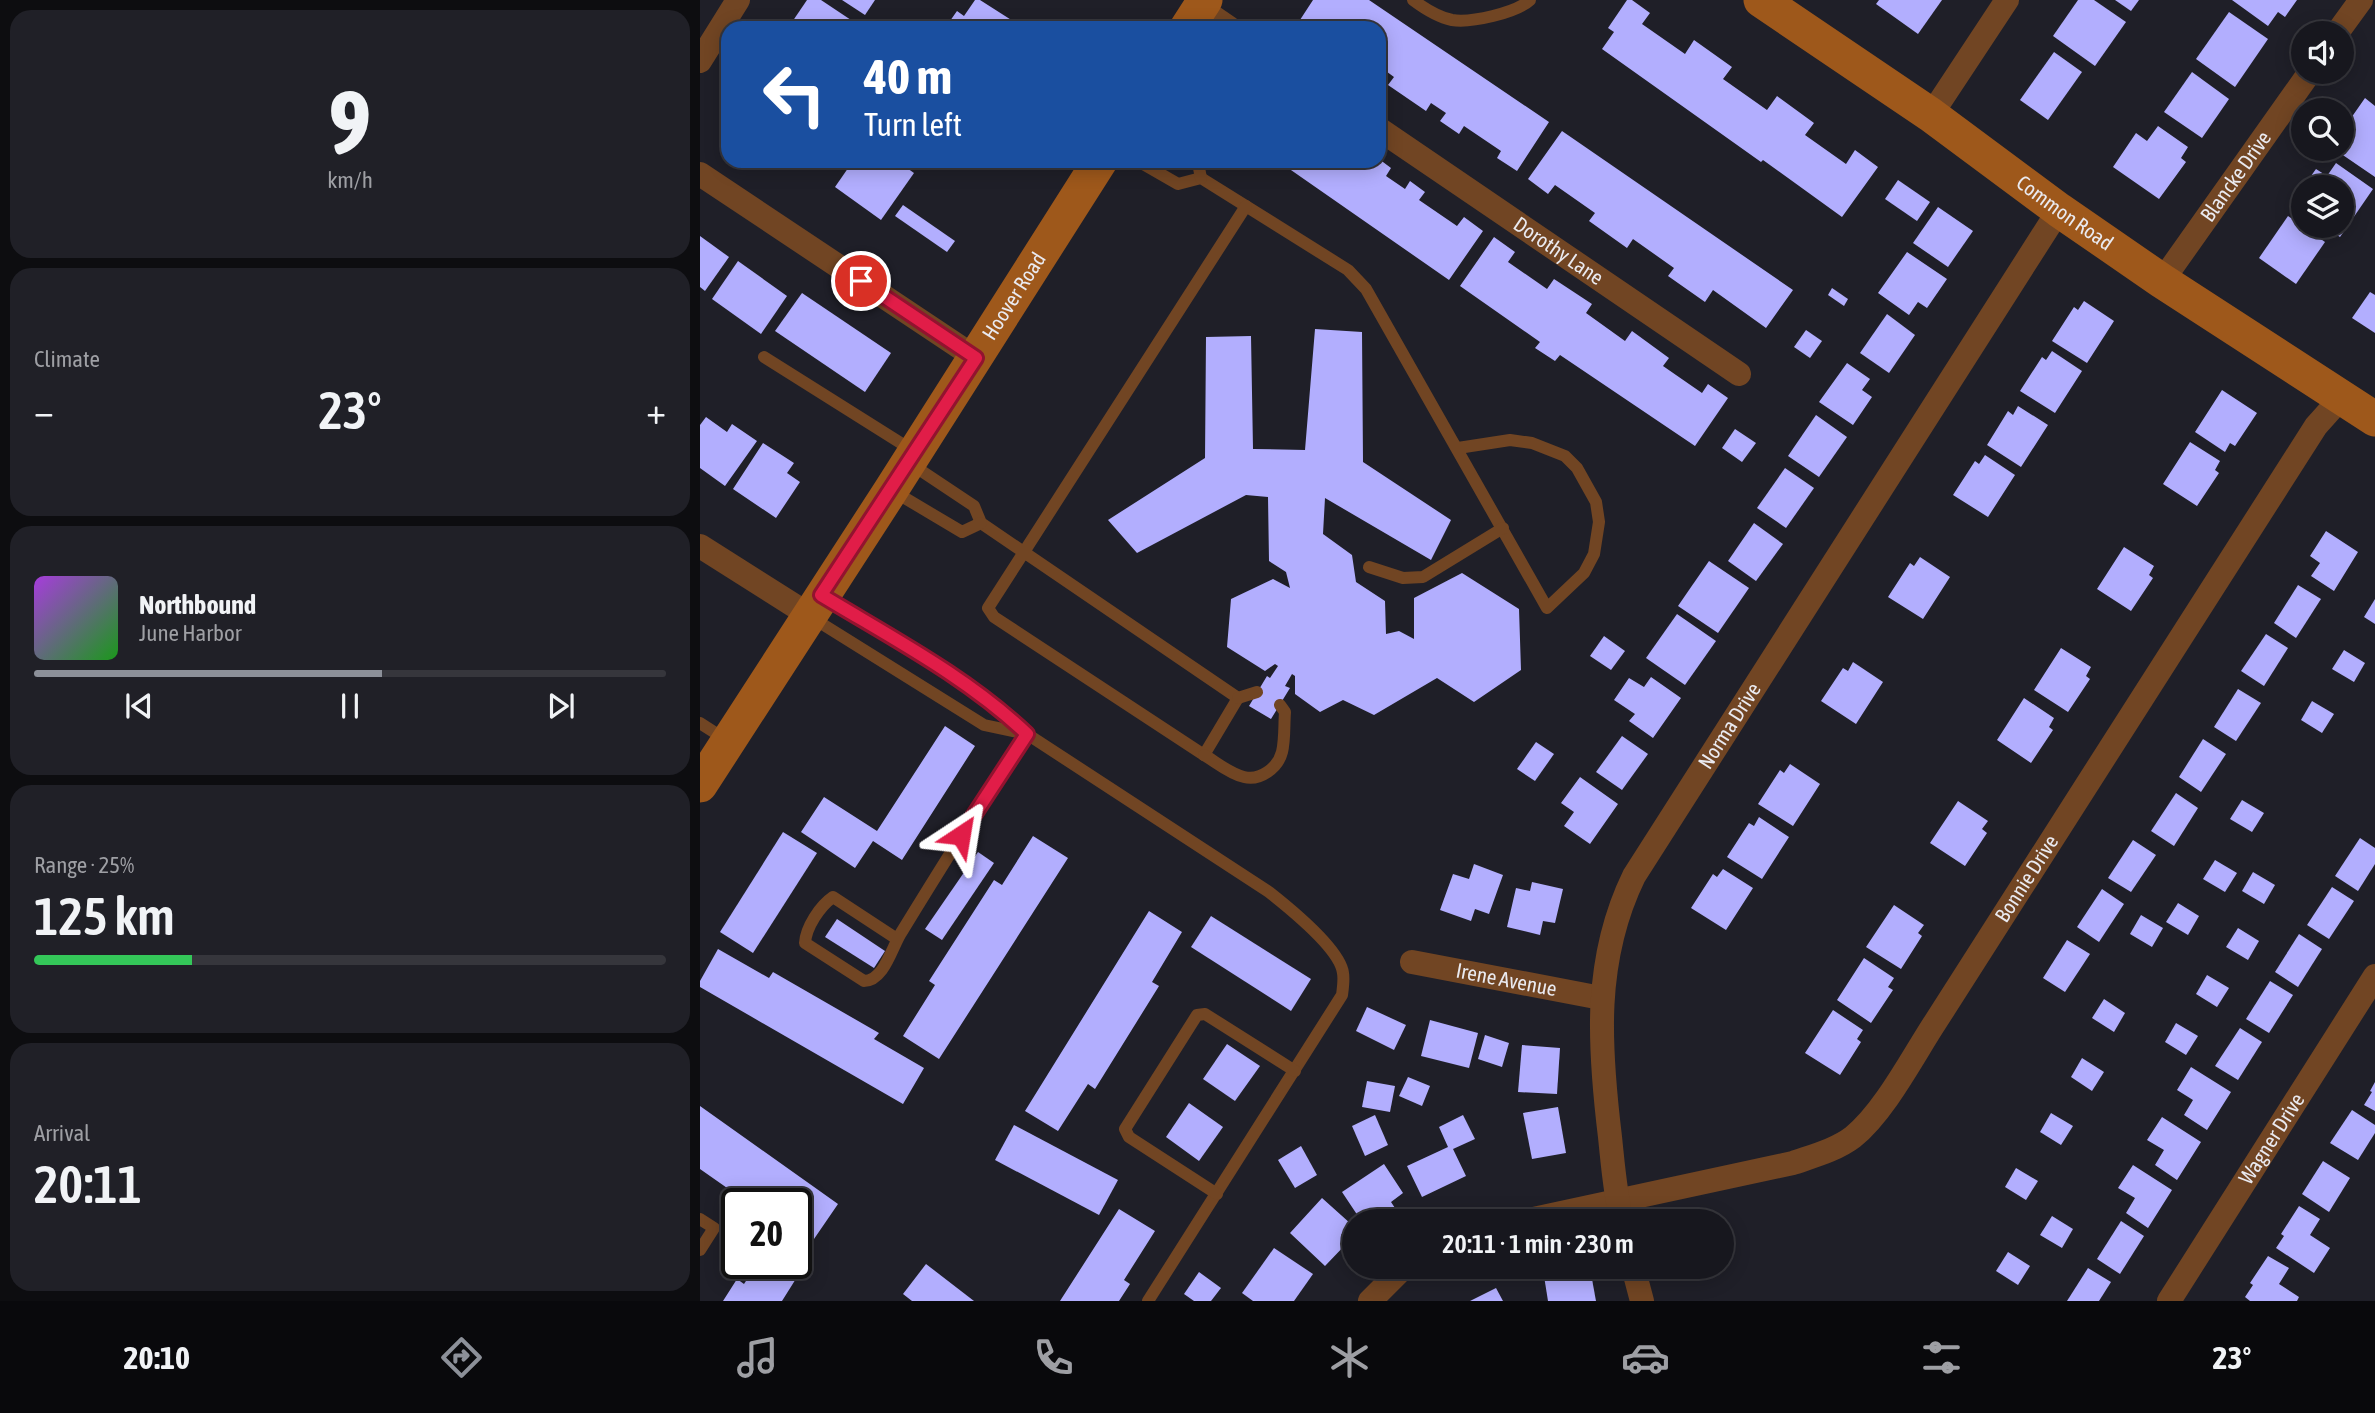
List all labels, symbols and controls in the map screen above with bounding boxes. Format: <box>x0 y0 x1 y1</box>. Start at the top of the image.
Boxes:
map controls <box>2291 21 2354 238</box>
button: sound <box>2291 21 2354 84</box>
text: 40 m <box>864 48 952 104</box>
icon: left <box>749 49 840 140</box>
text: 9 <box>329 69 371 173</box>
button: search <box>2291 98 2354 161</box>
text: Turn left <box>864 106 962 143</box>
street label: Blancke Drive <box>2195 126 2275 226</box>
text: km/h <box>327 167 373 193</box>
street label: Common Road <box>2012 170 2118 255</box>
button: layers <box>2291 175 2354 238</box>
street label: Dorothy Lane <box>1510 211 1608 289</box>
street label: Hoover Road <box>977 247 1050 344</box>
pin <box>831 251 891 311</box>
icon: arrive <box>842 262 880 300</box>
text: Climate <box>34 346 100 372</box>
text: 23° <box>318 380 382 440</box>
text: − <box>34 389 54 432</box>
text: + <box>646 389 666 432</box>
text: Northbound <box>139 590 256 620</box>
text: June Harbor <box>139 620 242 646</box>
street label: Norma Drive <box>1693 678 1765 773</box>
icon: previous <box>120 687 158 725</box>
icon: pause <box>331 687 369 725</box>
icon: next <box>542 687 580 725</box>
position arrow <box>924 798 998 872</box>
street label: Bonnie Drive <box>1989 830 2063 926</box>
text: Range · 25% <box>34 852 134 878</box>
text: 125 km <box>34 886 175 946</box>
street label: Irene Avenue <box>1454 958 1559 1000</box>
street label: Wagner Drive <box>2233 1088 2309 1188</box>
text: Arrival <box>34 1120 90 1146</box>
text: 20:11 <box>34 1154 142 1214</box>
speed limit sign: 20 <box>721 1188 812 1279</box>
text: 20:11 · 1 min · 230 m <box>1442 1229 1634 1259</box>
icon: directions <box>437 1333 486 1382</box>
icon: music <box>733 1333 782 1382</box>
icon: phone <box>1029 1333 1078 1382</box>
icon: climate <box>1325 1333 1374 1382</box>
icon: car <box>1621 1333 1670 1382</box>
icon: filters <box>1917 1333 1966 1382</box>
text: 20:10 <box>123 1339 190 1376</box>
text: 23° <box>2213 1339 2251 1376</box>

